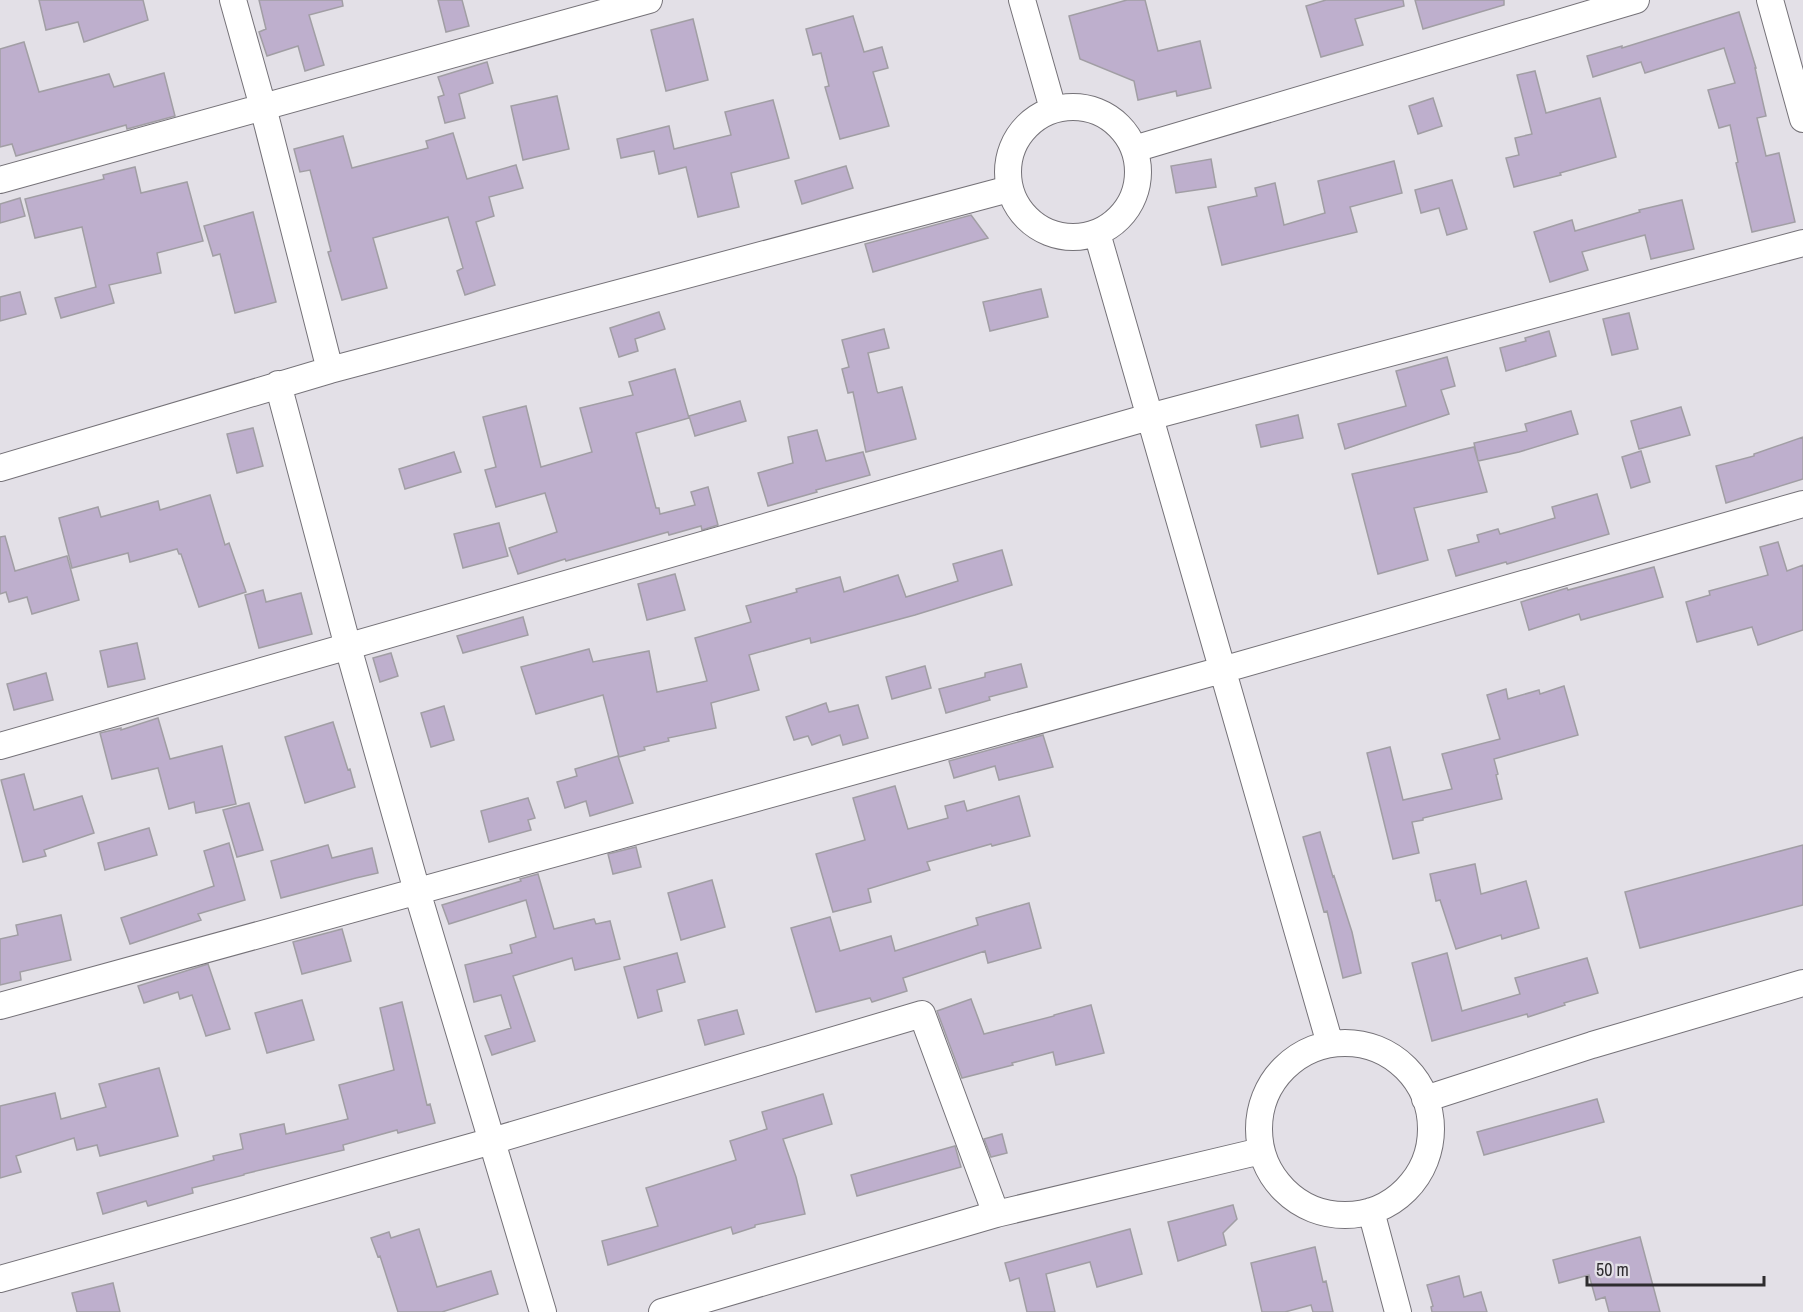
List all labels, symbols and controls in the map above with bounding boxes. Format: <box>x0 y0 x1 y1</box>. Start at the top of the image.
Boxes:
scale bar <box>1587 1249 1764 1287</box>
text: 50 m <box>1596 1257 1629 1282</box>

